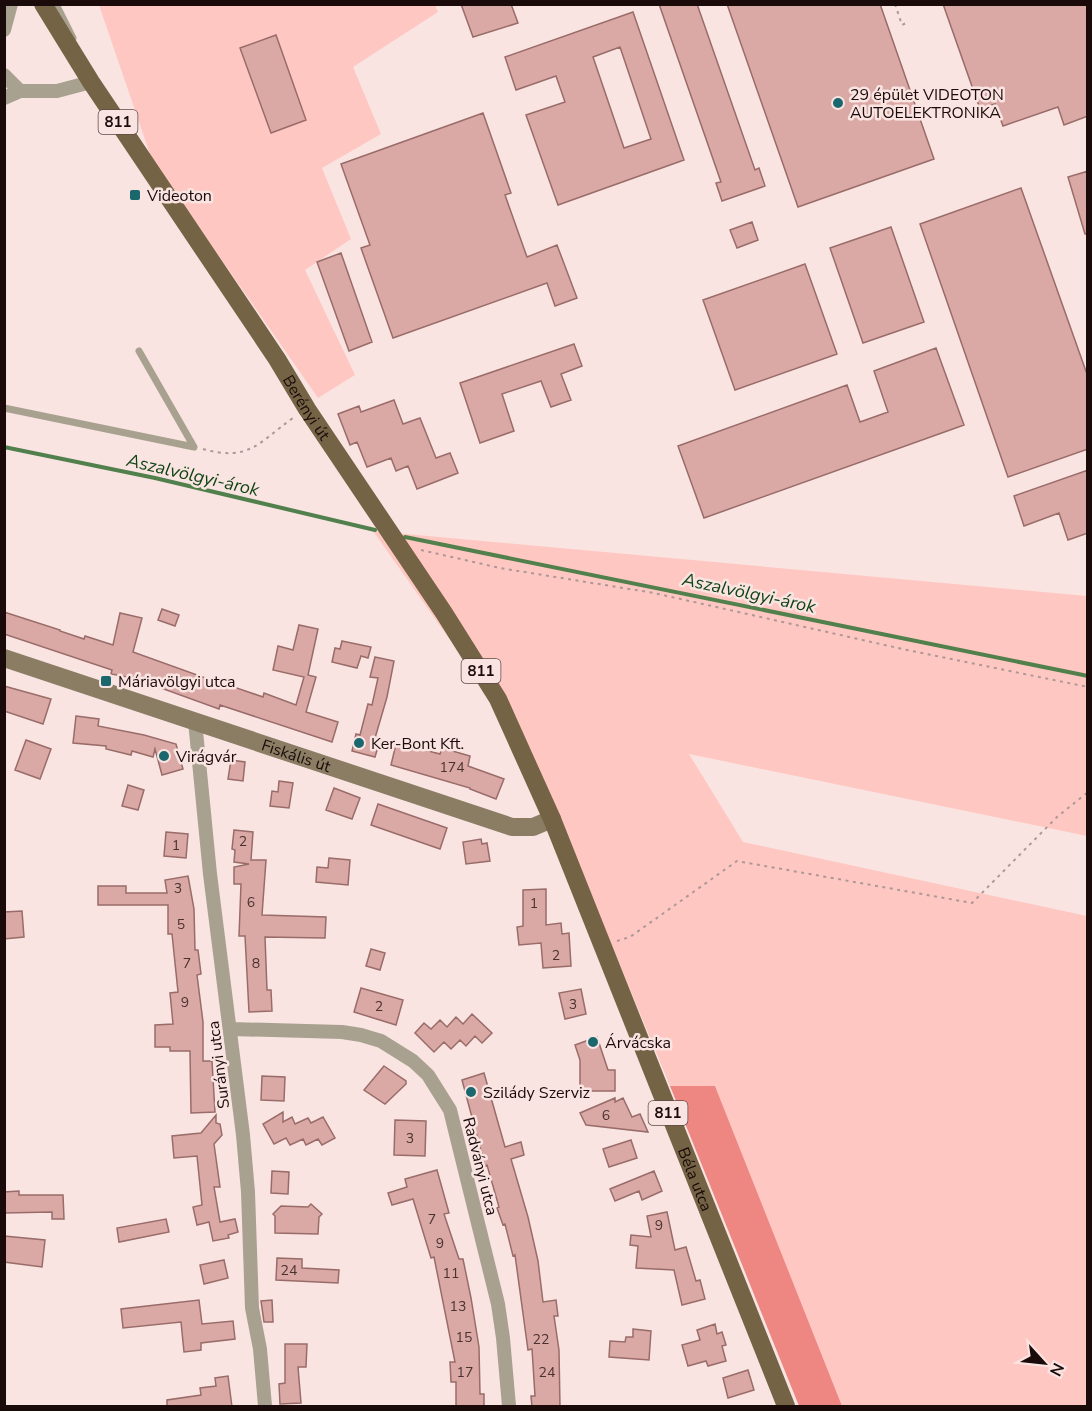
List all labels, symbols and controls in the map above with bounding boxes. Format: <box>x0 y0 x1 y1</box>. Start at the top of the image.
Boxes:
place label: 29 épület VIDEOTON AUTOELEKTRONIKA <box>850 84 1004 124</box>
marker: 29 épület VIDEOTON AUTOELEKTRONIKA <box>831 96 845 110</box>
road number: 811 <box>98 110 138 134</box>
place label: Videoton <box>146 185 212 207</box>
marker: Videoton <box>128 188 142 202</box>
street label: Berényi út <box>277 371 335 445</box>
water label: Aszalvölgyi-árok <box>123 448 263 502</box>
water label: Aszalvölgyi-árok <box>679 567 819 619</box>
road number: 811 <box>462 659 500 683</box>
place label: Máriavölgyi utca <box>118 671 235 693</box>
marker: Máriavölgyi utca <box>99 674 113 688</box>
place label: Ker-Bont Kft. <box>371 733 464 755</box>
street label: Fiskális út <box>259 734 334 778</box>
marker: Ker-Bont Kft. <box>352 736 366 750</box>
place label: Virágvár <box>175 746 237 768</box>
marker: Virágvár <box>157 749 171 763</box>
house number: 174 <box>439 758 465 777</box>
house number: 2 <box>239 832 247 851</box>
house number: 1 <box>172 836 180 855</box>
house number: 3 <box>174 879 182 898</box>
house number: 6 <box>247 893 255 912</box>
house number: 1 <box>530 894 538 913</box>
house number: 5 <box>177 915 185 934</box>
house number: 2 <box>552 946 560 965</box>
house number: 7 <box>183 954 191 973</box>
house number: 8 <box>252 954 260 973</box>
house number: 9 <box>181 993 189 1012</box>
house number: 3 <box>569 995 577 1014</box>
house number: 2 <box>375 997 383 1016</box>
street label: Surányi utca <box>203 1020 235 1110</box>
place label: Árvácska <box>605 1032 671 1054</box>
marker: Árvácska <box>586 1035 600 1049</box>
place label: Szilády Szerviz <box>483 1082 590 1104</box>
marker: Szilády Szerviz <box>464 1085 478 1099</box>
road number: 811 <box>648 1101 688 1125</box>
house number: 6 <box>602 1106 610 1125</box>
street label: Radványi utca <box>457 1115 503 1218</box>
house number: 3 <box>406 1129 414 1148</box>
street label: Béla utca <box>672 1144 717 1215</box>
house number: 7 <box>428 1210 436 1229</box>
house number: 9 <box>655 1216 663 1235</box>
house number: 9 <box>436 1234 444 1253</box>
house number: 24 <box>281 1261 297 1280</box>
house number: 11 <box>443 1264 459 1283</box>
house number: 13 <box>450 1297 466 1316</box>
house number: 15 <box>456 1328 472 1347</box>
house number: 22 <box>533 1330 549 1349</box>
north arrow <box>1014 1333 1074 1393</box>
text: N <box>1044 1359 1069 1380</box>
house number: 17 <box>457 1363 473 1382</box>
house number: 24 <box>539 1363 555 1382</box>

